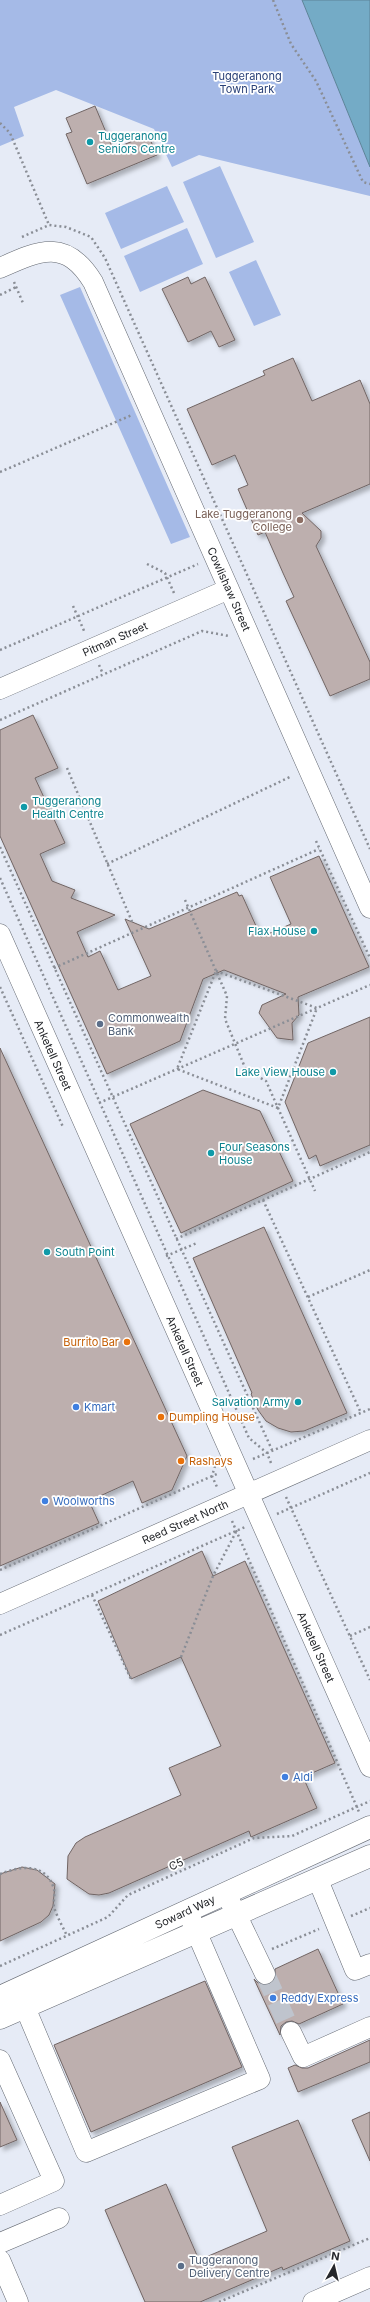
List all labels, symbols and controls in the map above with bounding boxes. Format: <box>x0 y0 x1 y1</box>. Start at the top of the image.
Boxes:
park label: Tuggeranong Town Park <box>212 69 282 96</box>
place label: Tuggeranong Seniors Centre <box>98 129 175 156</box>
marker: Tuggeranong Seniors Centre <box>85 137 95 147</box>
place label: Lake Tuggeranong College <box>195 507 292 534</box>
marker: Lake Tuggeranong College <box>295 515 305 525</box>
street label: Cowlishaw Street <box>204 545 254 633</box>
street label: Pitman Street <box>80 618 150 660</box>
place label: Tuggeranong Health Centre <box>32 794 104 821</box>
marker: Tuggeranong Health Centre <box>19 802 29 812</box>
place label: Flax House <box>248 924 306 938</box>
marker: Flax House <box>309 926 319 936</box>
place label: Commonwealth Bank <box>108 1011 189 1038</box>
street label: Anketell Street <box>31 1018 75 1093</box>
marker: Commonwealth Bank <box>95 1019 105 1029</box>
place label: Lake View House <box>235 1065 325 1079</box>
marker: Lake View House <box>328 1067 338 1077</box>
place label: Four Seasons House <box>219 1140 290 1167</box>
marker: Four Seasons House <box>206 1148 216 1158</box>
place label: South Point <box>55 1245 115 1259</box>
marker: South Point <box>42 1247 52 1257</box>
street label: Anketell Street <box>163 1314 207 1389</box>
place label: Burrito Bar <box>63 1335 119 1349</box>
marker: Burrito Bar <box>122 1337 132 1347</box>
place label: Salvation Army <box>212 1395 290 1409</box>
marker: Salvation Army <box>293 1397 303 1407</box>
place label: Kmart <box>84 1400 116 1414</box>
marker: Kmart <box>71 1402 81 1412</box>
place label: Dumpling House <box>169 1410 255 1424</box>
marker: Dumpling House <box>156 1412 166 1422</box>
place label: Rashays <box>189 1454 233 1468</box>
marker: Rashays <box>176 1456 186 1466</box>
place label: Woolworths <box>53 1494 115 1508</box>
marker: Woolworths <box>40 1496 50 1506</box>
street label: Reed Street North <box>140 1497 230 1547</box>
street label: Anketell Street <box>294 1610 338 1685</box>
place label: Aldi <box>293 1770 313 1784</box>
marker: Aldi <box>280 1772 290 1782</box>
street label: C5 <box>166 1854 186 1873</box>
street label: Soward Way <box>153 1892 217 1932</box>
place label: Reddy Express <box>281 1991 359 2005</box>
marker: Reddy Express <box>268 1993 278 2003</box>
north arrow <box>314 2246 354 2286</box>
text: N <box>330 2249 341 2264</box>
place label: Tuggeranong Delivery Centre <box>189 2253 270 2280</box>
marker: Tuggeranong Delivery Centre <box>176 2261 186 2271</box>

